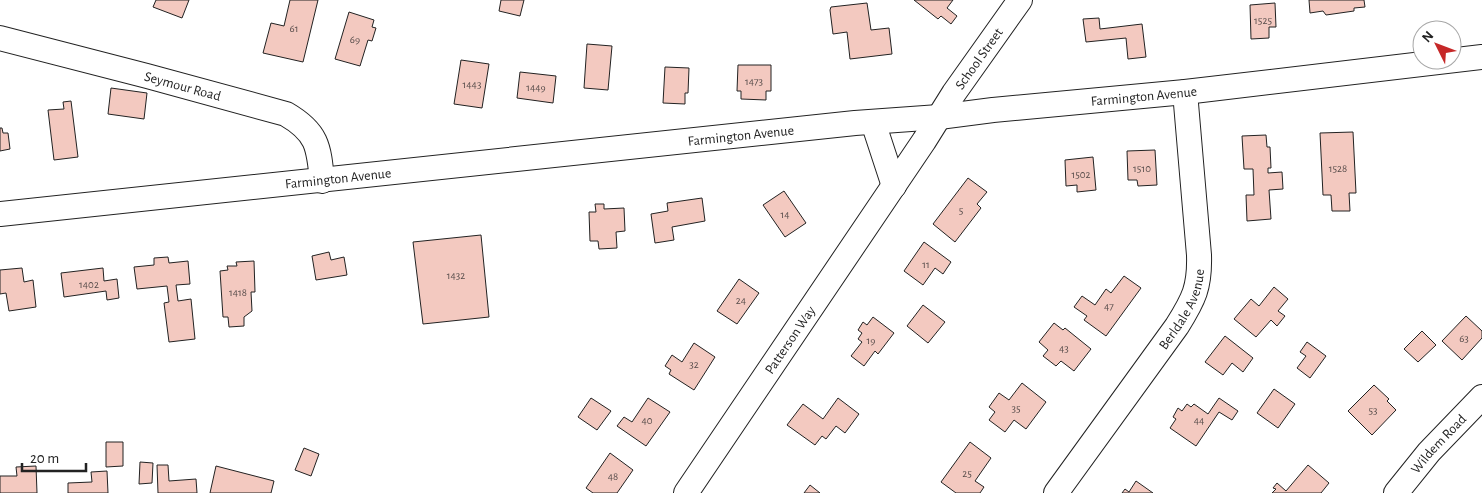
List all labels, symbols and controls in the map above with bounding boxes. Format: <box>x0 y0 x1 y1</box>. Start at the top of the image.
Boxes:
house number: 1525 <box>1254 15 1272 26</box>
north arrow <box>1412 20 1462 70</box>
house number: 61 <box>290 23 298 34</box>
street label: School Street <box>953 25 1006 92</box>
text: N <box>1420 29 1437 45</box>
house number: 69 <box>350 34 360 45</box>
street label: Seymour Road <box>143 70 222 104</box>
house number: 1473 <box>745 76 764 87</box>
house number: 1443 <box>463 79 482 90</box>
house number: 1449 <box>526 82 546 93</box>
street label: Farmington Avenue <box>1090 85 1198 109</box>
street label: Farmington Avenue <box>687 124 795 149</box>
house number: 1510 <box>1133 163 1151 174</box>
house number: 1528 <box>1329 163 1347 174</box>
street label: Farmington Avenue <box>284 166 392 192</box>
house number: 1502 <box>1071 169 1091 180</box>
house number: 5 <box>959 205 964 216</box>
house number: 14 <box>780 209 790 220</box>
house number: 11 <box>922 259 930 270</box>
street label: Berldale Avenue <box>1157 268 1207 352</box>
house number: 1432 <box>447 270 465 281</box>
house number: 1402 <box>79 279 99 290</box>
house number: 1418 <box>229 287 247 298</box>
house number: 24 <box>736 295 746 306</box>
house number: 47 <box>1104 301 1114 312</box>
street label: Patterson Way <box>763 304 818 377</box>
house number: 63 <box>1459 333 1469 344</box>
house number: 19 <box>867 335 875 346</box>
house number: 43 <box>1059 343 1069 354</box>
house number: 32 <box>689 359 699 370</box>
house number: 35 <box>1011 403 1021 414</box>
house number: 53 <box>1368 405 1378 416</box>
street label: Wildem Road <box>1409 412 1469 476</box>
house number: 40 <box>641 415 653 426</box>
house number: 44 <box>1194 415 1204 426</box>
scale bar <box>22 440 86 472</box>
text: 20 m <box>30 451 59 466</box>
house number: 25 <box>962 468 972 479</box>
house number: 48 <box>608 471 618 482</box>

